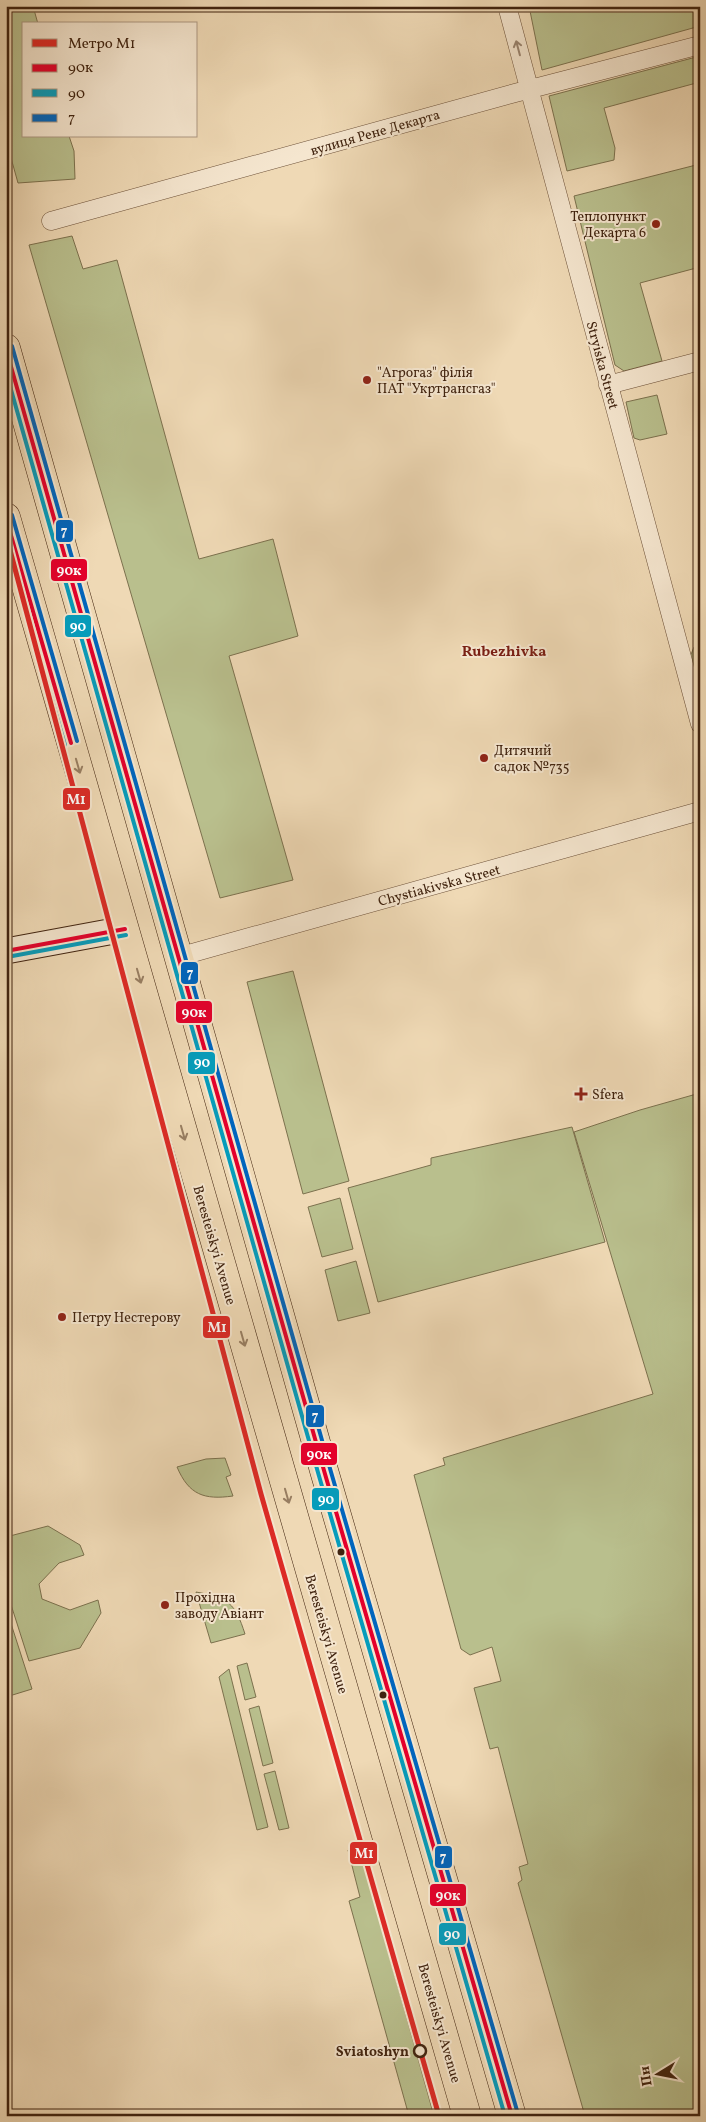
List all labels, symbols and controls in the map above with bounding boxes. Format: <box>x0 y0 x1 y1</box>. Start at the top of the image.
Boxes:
legend <box>22 22 198 138</box>
text: Метро M1 <box>68 34 136 55</box>
one-way arrow <box>512 40 522 56</box>
text: 90к <box>68 58 93 79</box>
text: 90 <box>68 84 85 105</box>
street label: вулиця Рене Декарта <box>308 106 442 161</box>
text: 7 <box>68 108 75 129</box>
place label: Теплопункт Декарта 6 <box>570 208 646 243</box>
marker: Теплопункт Декарта 6 <box>650 218 662 230</box>
street label: Stryiska Street <box>581 319 622 412</box>
place label: "Агрогаз" філія ПАТ "Укртрансгаз" <box>377 364 496 399</box>
marker: "Агрогаз" філія ПАТ "Укртрансгаз" <box>361 374 373 386</box>
line badge: 7 <box>55 519 74 543</box>
text: 7 <box>61 523 68 542</box>
line badge: 90к <box>50 558 88 582</box>
text: 90к <box>57 562 82 581</box>
line badge: 90 <box>64 614 92 638</box>
text: 90 <box>70 618 87 637</box>
district label: Rubezhivka <box>462 642 546 663</box>
place label: Дитячий садок №735 <box>494 742 570 777</box>
marker: Дитячий садок №735 <box>478 752 490 764</box>
one-way arrow <box>74 757 84 773</box>
line badge: M1 <box>62 787 91 811</box>
text: M1 <box>66 791 86 810</box>
street label: Chystiakivska Street <box>376 861 503 912</box>
line badge: 7 <box>180 961 199 985</box>
text: 7 <box>187 965 194 984</box>
one-way arrow <box>134 968 144 984</box>
line badge: 90к <box>175 1000 213 1024</box>
text: 90к <box>182 1004 207 1023</box>
line badge: 90 <box>187 1051 216 1075</box>
text: 90 <box>194 1054 211 1073</box>
place label: Sfera <box>592 1086 624 1105</box>
marker: Sfera <box>574 1087 588 1101</box>
one-way arrow <box>179 1124 189 1140</box>
street label: Beresteiskyi Avenue <box>187 1183 240 1308</box>
place label: Петру Нестерову <box>72 1309 181 1328</box>
marker: Петру Нестерову <box>56 1311 68 1323</box>
line badge: M1 <box>202 1315 231 1339</box>
text: M1 <box>207 1319 227 1338</box>
one-way arrow <box>238 1331 248 1347</box>
line badge: 7 <box>305 1404 325 1428</box>
text: 7 <box>312 1408 319 1427</box>
line badge: 90к <box>300 1442 338 1466</box>
text: 90к <box>307 1446 332 1465</box>
one-way arrow <box>283 1487 293 1503</box>
line badge: 90 <box>311 1487 340 1511</box>
text: 90 <box>318 1491 335 1510</box>
unlabelled marker <box>336 1547 346 1557</box>
street label: Beresteiskyi Avenue <box>299 1572 352 1697</box>
place label: Прохідна заводу Авіант <box>175 1589 264 1624</box>
marker: Прохідна заводу Авіант <box>159 1599 171 1611</box>
unlabelled marker <box>378 1690 388 1700</box>
line badge: M1 <box>349 1841 378 1865</box>
text: M1 <box>354 1845 374 1864</box>
line badge: 7 <box>434 1845 453 1869</box>
text: 7 <box>440 1849 447 1868</box>
line badge: 90к <box>429 1883 467 1907</box>
text: 90к <box>436 1887 461 1906</box>
line badge: 90 <box>438 1922 467 1946</box>
text: 90 <box>444 1926 461 1945</box>
street label: Beresteiskyi Avenue <box>412 1961 465 2086</box>
place label: Sviatoshyn <box>336 2043 409 2062</box>
marker: Sviatoshyn <box>413 2044 427 2058</box>
north arrow <box>634 2050 684 2100</box>
text: Пн <box>636 2065 658 2087</box>

